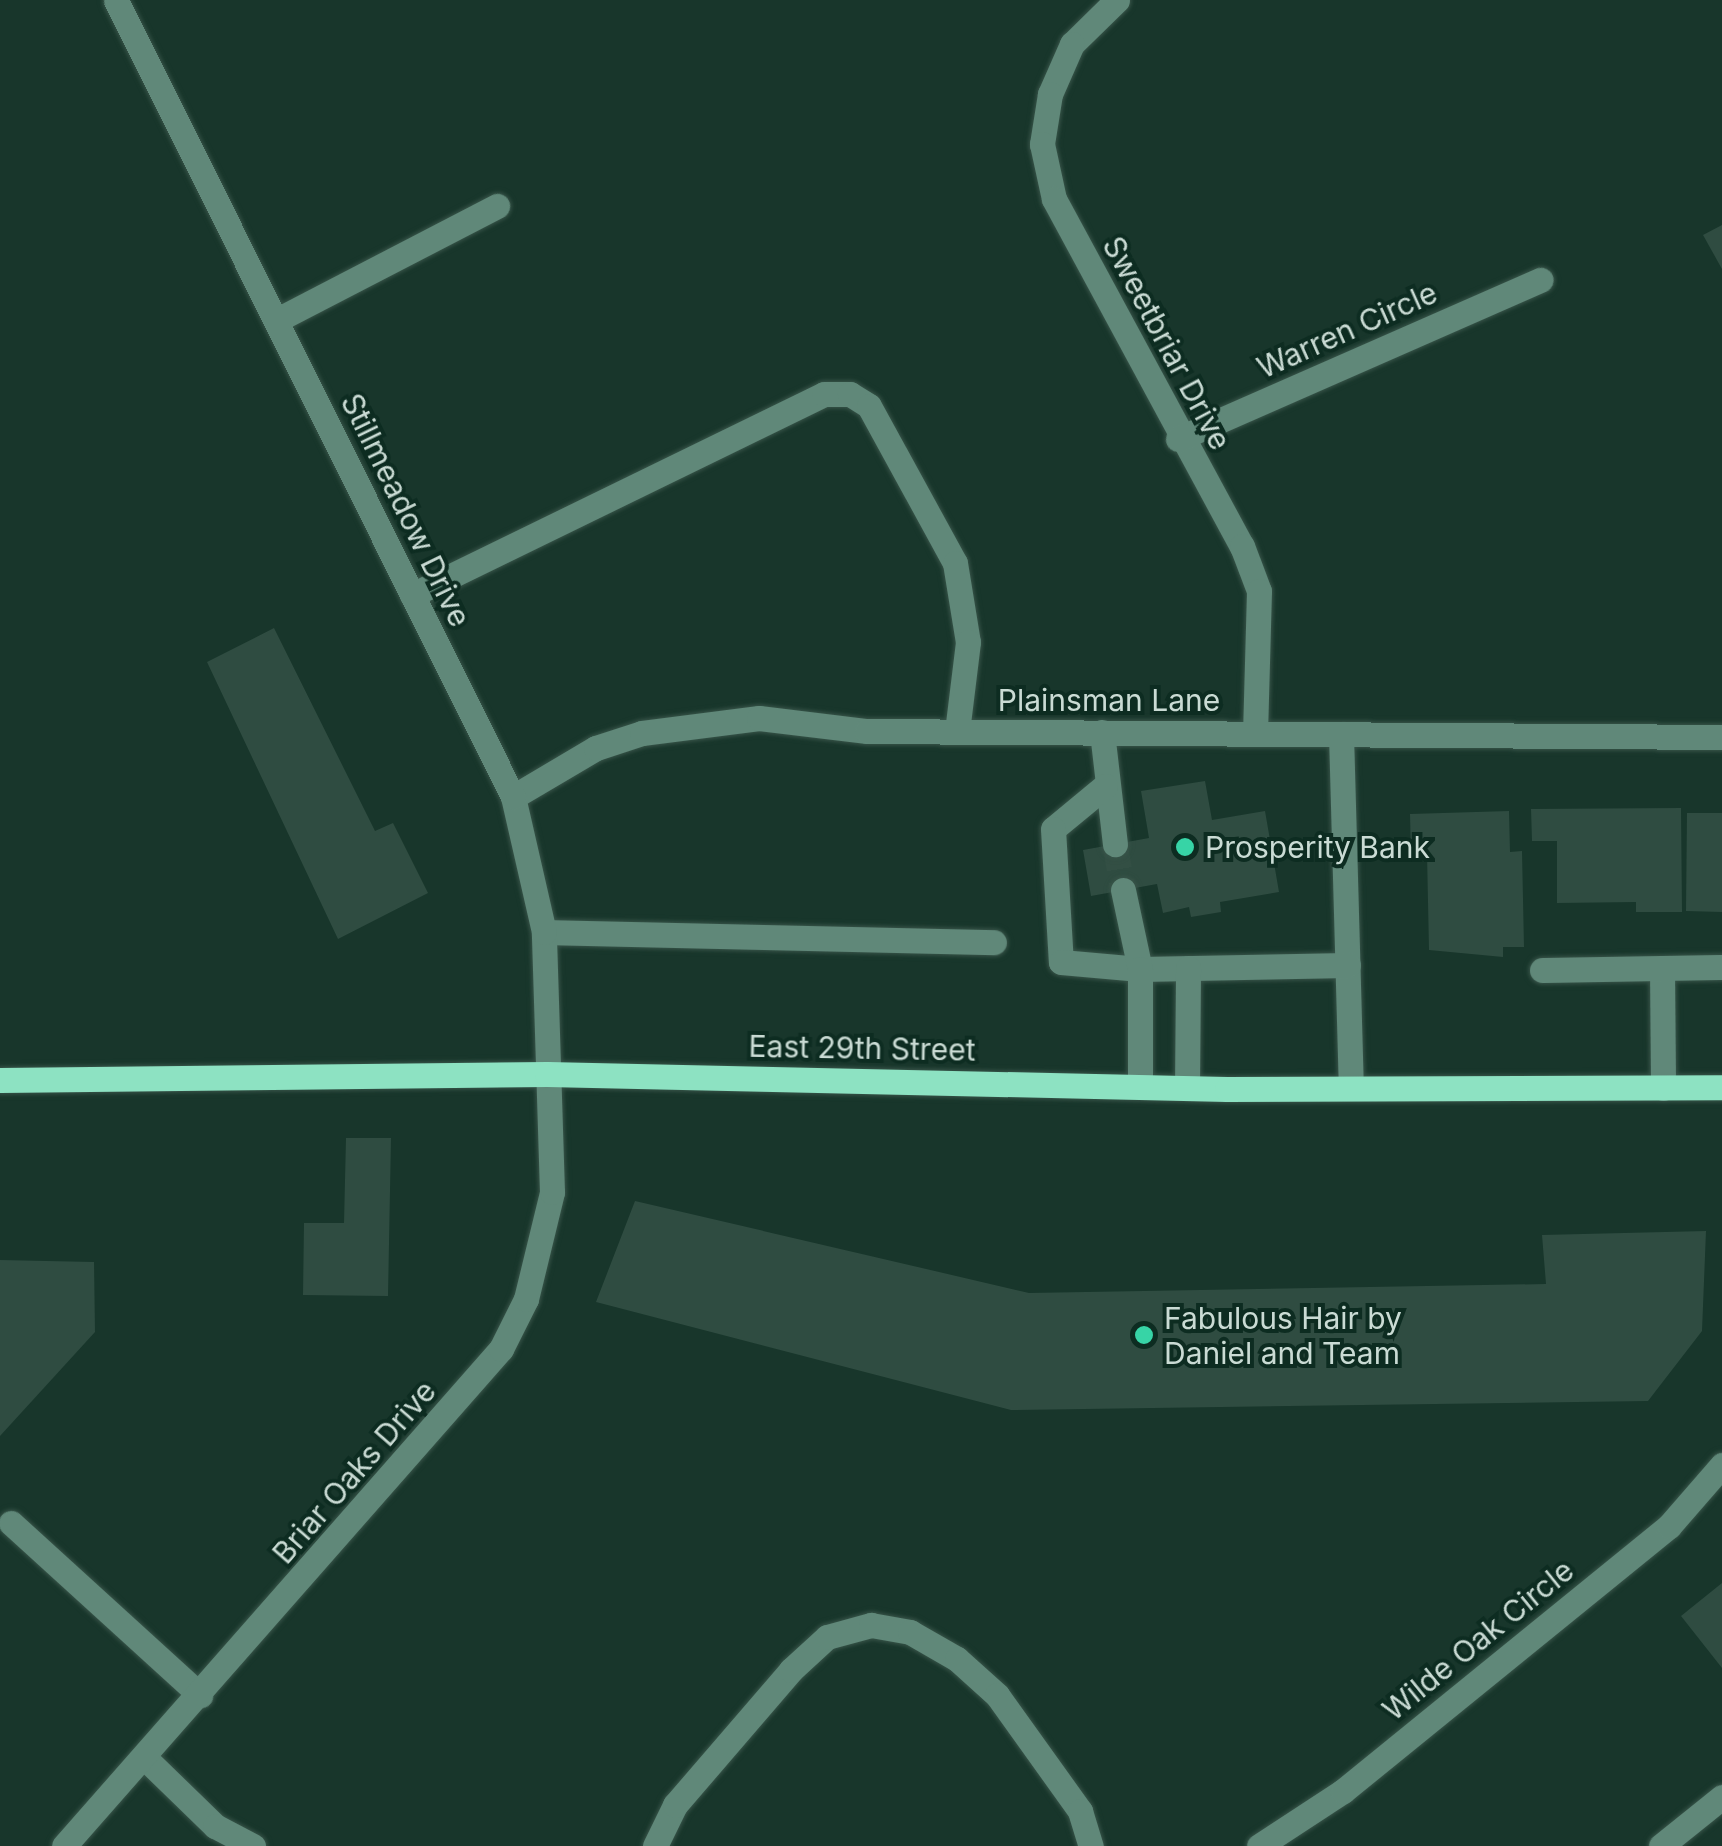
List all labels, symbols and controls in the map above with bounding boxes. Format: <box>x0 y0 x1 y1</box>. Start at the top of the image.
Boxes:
street label: Sweetbriar Drive <box>1096 230 1238 456</box>
street label: Warren Circle <box>1252 274 1442 386</box>
street label: Stillmeadow Drive <box>334 388 478 632</box>
street label: Plainsman Lane <box>998 682 1220 718</box>
place label: Prosperity Bank <box>1205 829 1430 865</box>
marker: Prosperity Bank <box>1174 836 1196 858</box>
street label: East 29th Street <box>748 1028 976 1068</box>
place label: Fabulous Hair by Daniel and Team <box>1164 1300 1402 1370</box>
marker: Fabulous Hair by Daniel and Team <box>1133 1324 1155 1346</box>
street label: Briar Oaks Drive <box>265 1373 443 1571</box>
street label: Wilde Oak Circle <box>1375 1552 1581 1728</box>

